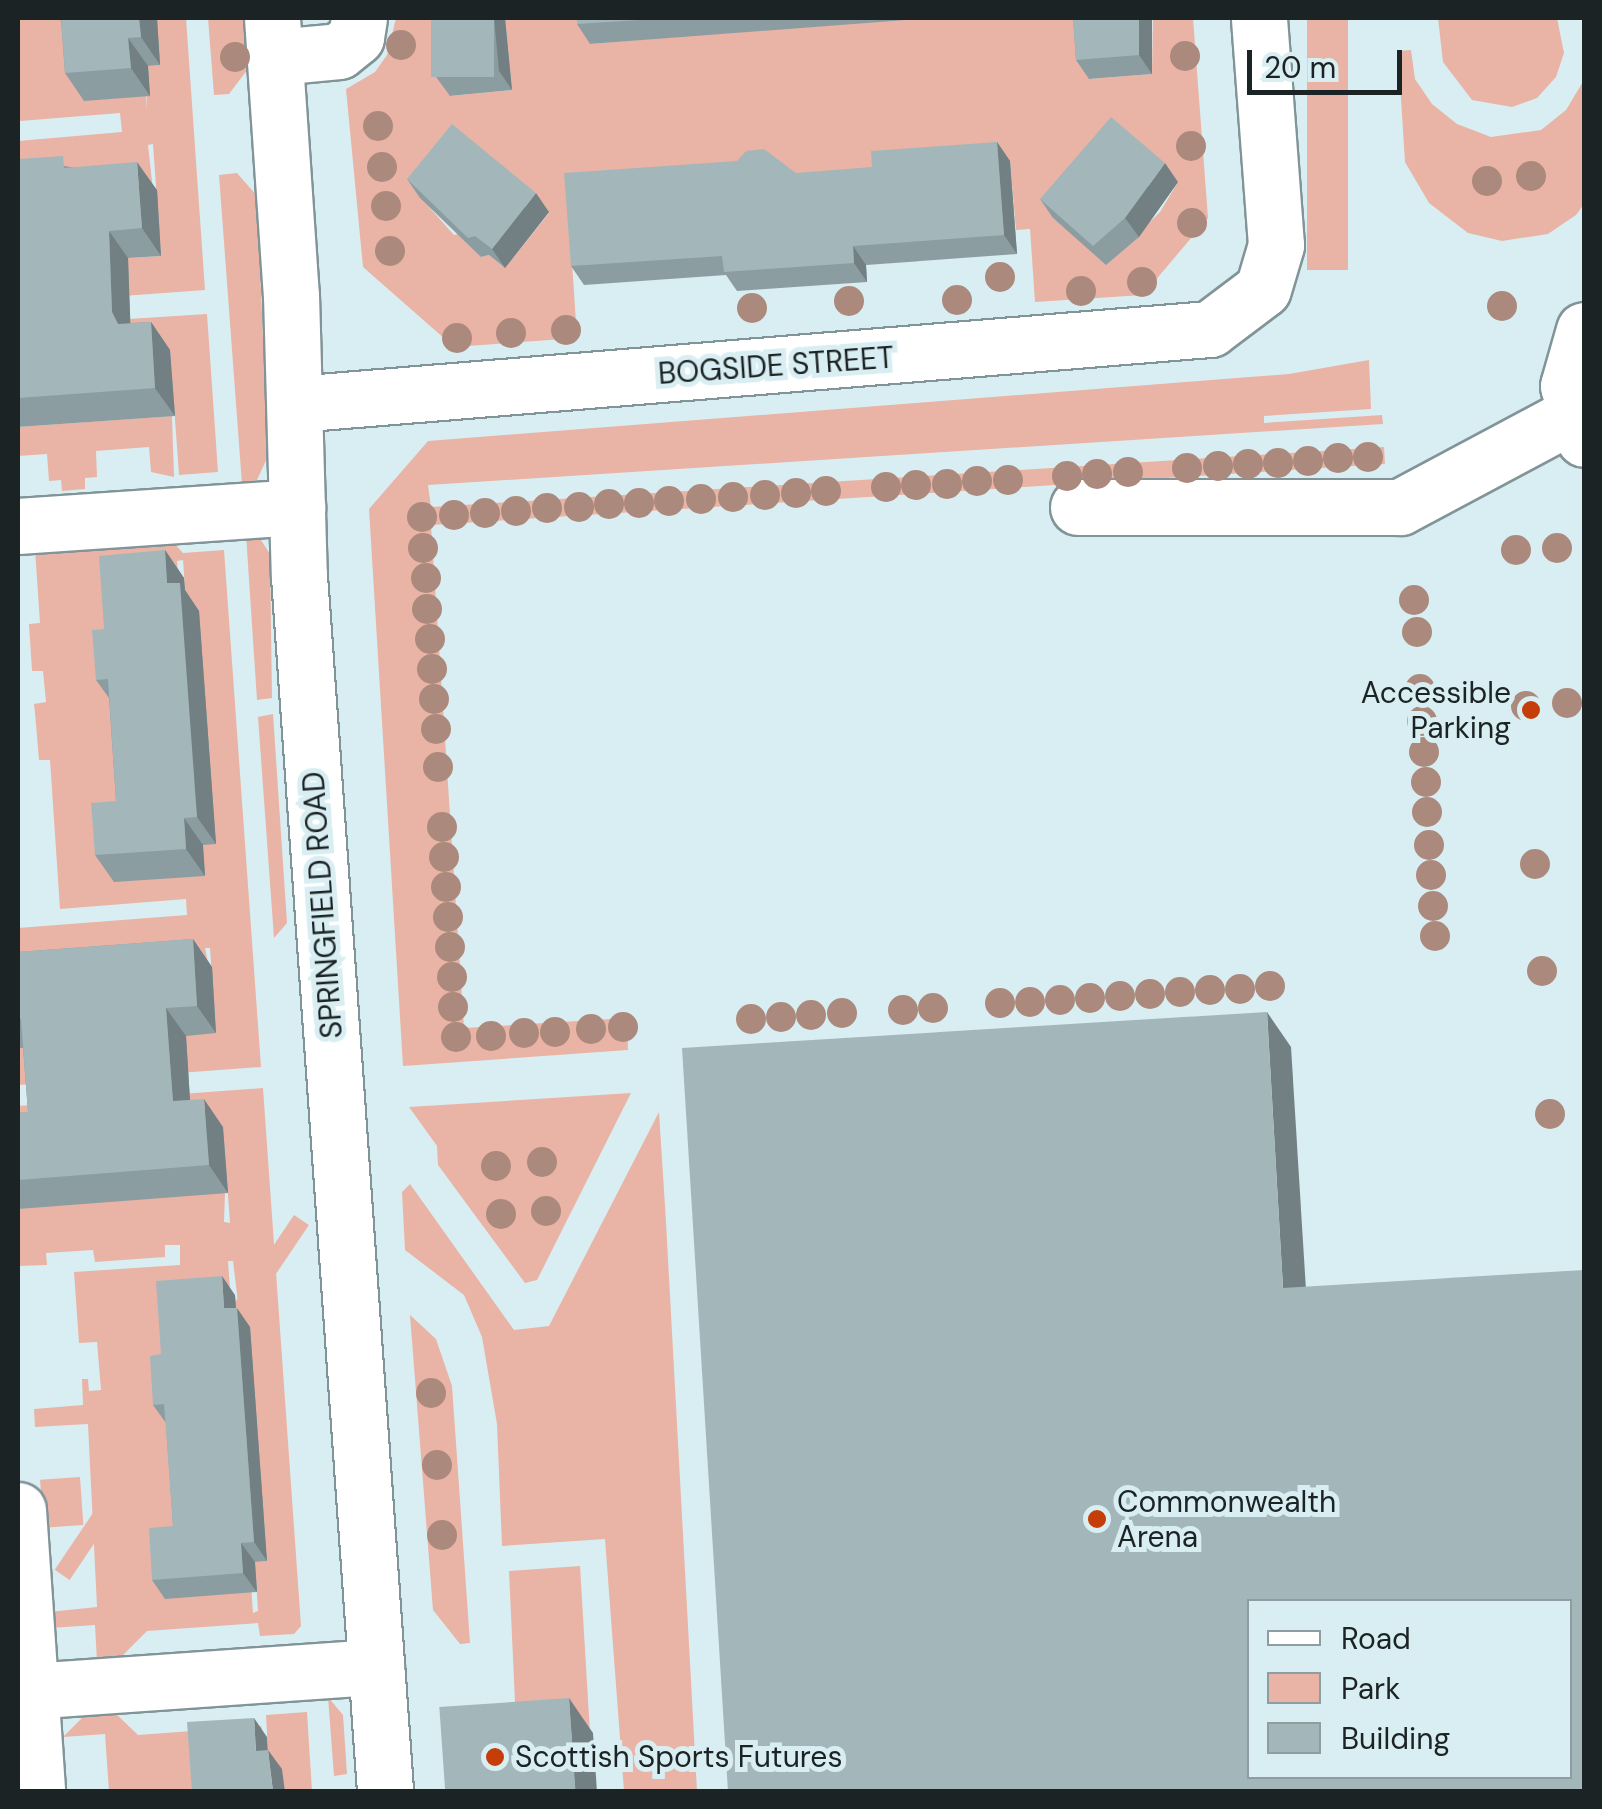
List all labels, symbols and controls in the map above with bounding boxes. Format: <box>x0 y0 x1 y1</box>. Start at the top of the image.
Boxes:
scale bar <box>1252 30 1407 92</box>
text: 20 m <box>1264 48 1336 87</box>
street label: BOGSIDE STREET <box>657 340 895 392</box>
place label: Accessible Parking <box>1361 675 1511 746</box>
marker: Accessible Parking <box>1520 699 1542 721</box>
street label: SPRINGFIELD ROAD <box>296 770 350 1040</box>
place label: Commonwealth Arena <box>1117 1484 1336 1554</box>
marker: Commonwealth Arena <box>1086 1508 1108 1530</box>
legend <box>1247 1599 1572 1779</box>
text: Road <box>1341 1619 1411 1658</box>
text: Park <box>1341 1669 1400 1708</box>
text: Building <box>1341 1719 1450 1758</box>
place label: Scottish Sports Futures <box>515 1739 842 1775</box>
marker: Scottish Sports Futures <box>484 1746 506 1768</box>

